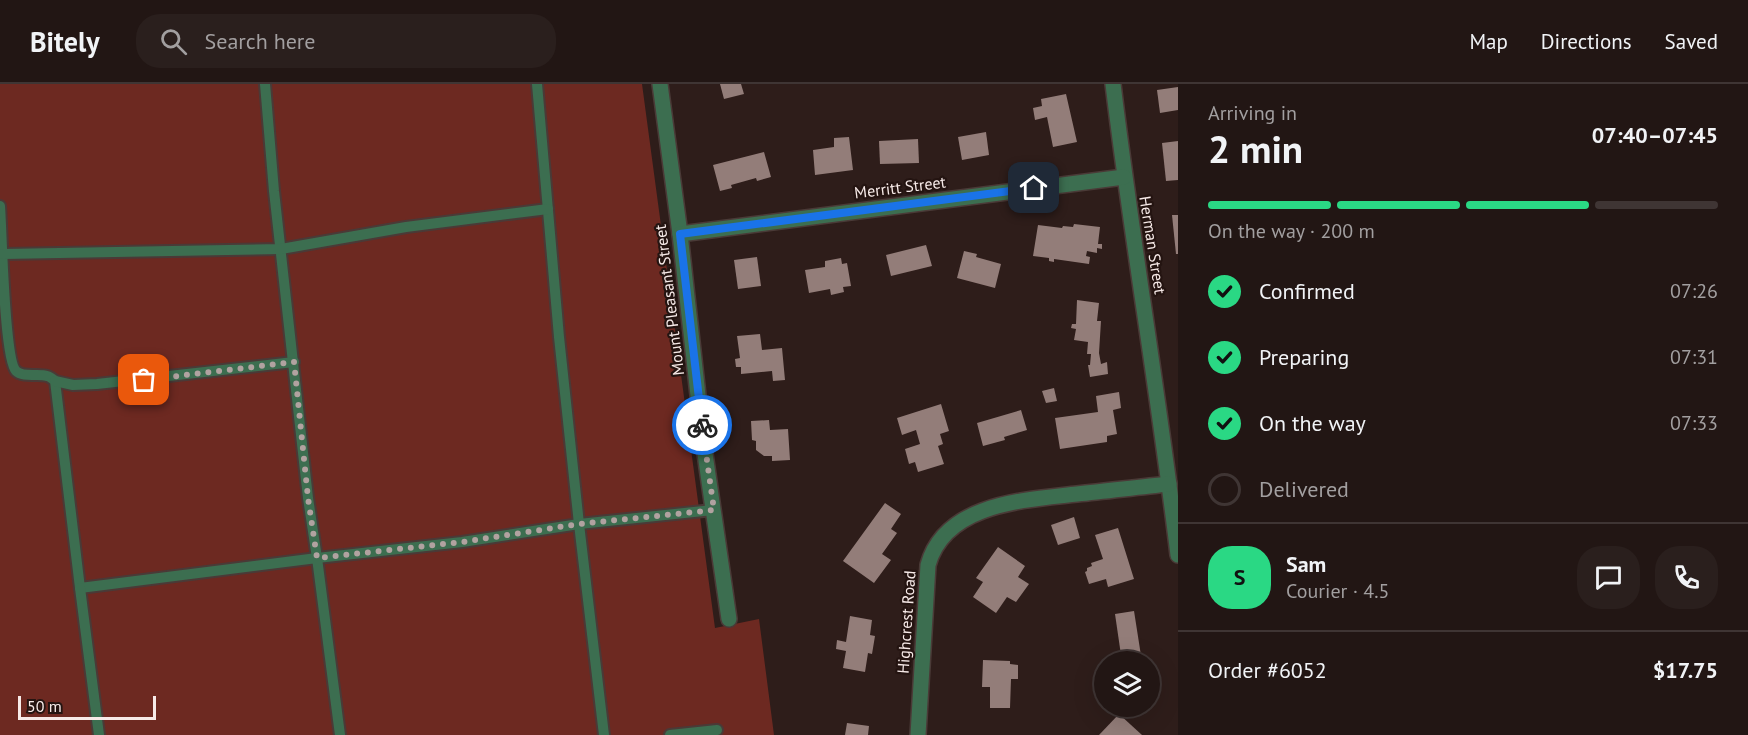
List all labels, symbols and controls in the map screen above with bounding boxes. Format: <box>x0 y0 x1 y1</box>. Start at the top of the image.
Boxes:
search box <box>136 14 556 68</box>
text: Bitely <box>30 23 100 60</box>
icon: search <box>157 25 190 58</box>
text: Search here <box>205 27 316 55</box>
text: Map <box>1469 28 1508 55</box>
text: Directions <box>1541 28 1632 55</box>
text: Saved <box>1665 28 1718 55</box>
text: Arriving in <box>1208 100 1297 126</box>
text: 07:40–07:45 <box>1592 121 1718 149</box>
text: 2 min <box>1208 123 1303 174</box>
pin <box>1008 162 1059 213</box>
street label: Merritt Street <box>853 171 947 203</box>
icon: home <box>1017 171 1050 204</box>
street label: Herman Street <box>1135 194 1171 296</box>
text: On the way · 200 m <box>1208 218 1375 244</box>
street label: Mount Pleasant Street <box>650 223 688 377</box>
icon: check <box>1208 275 1241 308</box>
text: Confirmed <box>1259 277 1355 305</box>
text: 07:26 <box>1670 278 1718 304</box>
icon: check <box>1208 341 1241 374</box>
text: Preparing <box>1259 343 1349 371</box>
text: 07:31 <box>1670 344 1718 370</box>
pin <box>118 354 169 405</box>
icon: bag <box>127 363 160 396</box>
courier <box>672 395 732 455</box>
icon: check <box>1208 407 1241 440</box>
icon: bike <box>686 409 719 442</box>
text: On the way <box>1259 409 1366 437</box>
text: 07:33 <box>1670 410 1718 436</box>
text: Delivered <box>1259 475 1349 503</box>
button: chat <box>1577 546 1640 609</box>
button: phone <box>1655 546 1718 609</box>
text: Sam <box>1286 550 1326 578</box>
text: S <box>1234 563 1245 591</box>
street label: Highcrest Road <box>892 570 920 674</box>
text: Courier · 4.5 <box>1286 578 1389 604</box>
map controls <box>1094 651 1160 717</box>
button: layers <box>1094 651 1160 717</box>
text: Order #6052 <box>1208 656 1327 684</box>
text: $17.75 <box>1653 656 1718 684</box>
scale bar <box>18 693 156 720</box>
text: 50 m <box>27 696 62 716</box>

